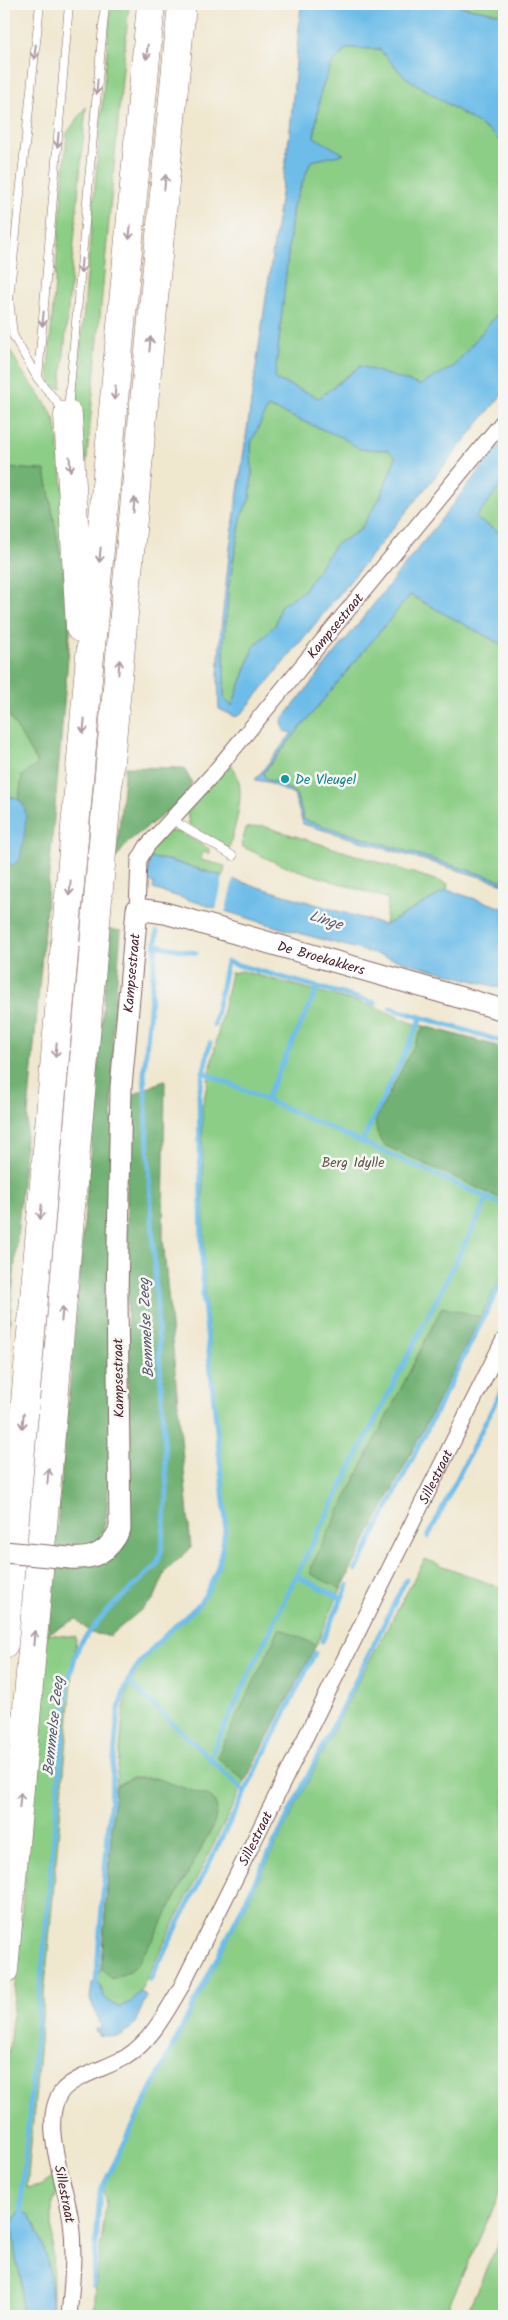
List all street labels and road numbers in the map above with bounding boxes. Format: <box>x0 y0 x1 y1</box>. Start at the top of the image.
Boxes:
street label: Kampsestraat <box>302 588 370 664</box>
street label: Kampsestraat <box>118 932 147 1014</box>
street label: De Broekakkers <box>274 936 367 982</box>
street label: Kampsestraat <box>107 1337 131 1418</box>
street label: Sillestraat <box>413 1446 459 1508</box>
street label: Sillestraat <box>233 1807 279 1870</box>
street label: Sillestraat <box>48 2163 81 2226</box>

